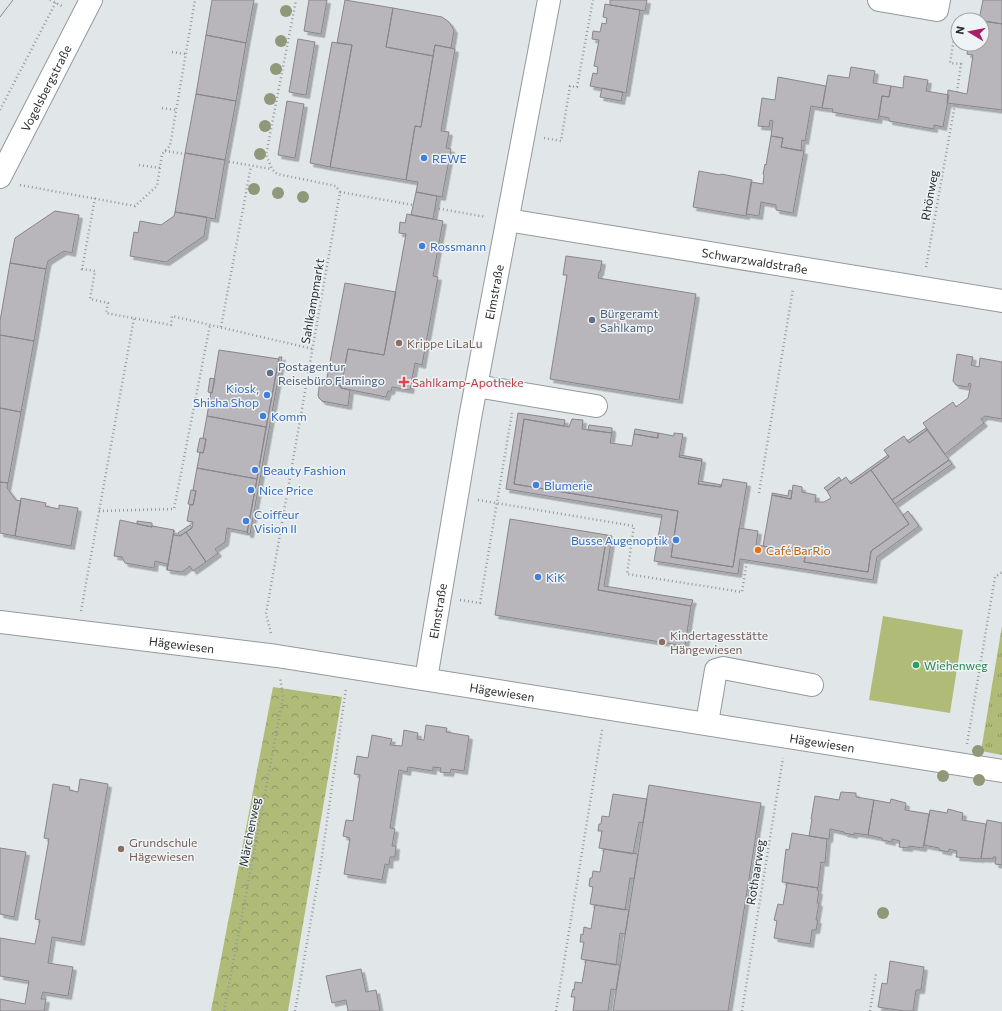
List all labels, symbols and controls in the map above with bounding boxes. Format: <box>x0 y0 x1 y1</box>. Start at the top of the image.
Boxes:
north arrow <box>950 12 990 52</box>
text: N <box>953 25 967 35</box>
street label: Vogelsbergstraße <box>18 42 74 134</box>
place label: REWE <box>432 151 467 165</box>
marker: REWE <box>419 153 429 163</box>
street label: Rhönweg <box>918 168 940 221</box>
place label: Rossmann <box>430 239 486 253</box>
marker: Rossmann <box>417 241 427 251</box>
street label: Schwarzwaldstraße <box>701 245 809 276</box>
street label: Sahlkampmarkt <box>298 257 326 345</box>
street label: Elmstraße <box>482 263 506 321</box>
place label: Bürgeramt Sahlkamp <box>600 306 658 334</box>
marker: Bürgeramt Sahlkamp <box>587 315 597 325</box>
place label: Krippe LiLaLu <box>407 336 482 350</box>
marker: Krippe LiLaLu <box>394 338 404 348</box>
place label: Postagentur Reisebüro Flamingo <box>278 359 385 387</box>
marker: Postagentur Reisebüro Flamingo <box>265 368 275 378</box>
place label: Sahlkamp-Apotheke <box>412 375 524 389</box>
marker: Sahlkamp-Apotheke <box>399 377 409 387</box>
place label: Kiosk, Shisha Shop <box>193 381 259 409</box>
marker: Kiosk, Shisha Shop <box>262 390 272 400</box>
place label: Komm <box>271 409 307 423</box>
marker: Komm <box>258 411 268 421</box>
place label: Beauty Fashion <box>263 463 346 477</box>
marker: Beauty Fashion <box>250 465 260 475</box>
place label: Blumerie <box>544 478 593 492</box>
marker: Blumerie <box>531 480 541 490</box>
place label: Nice Price <box>259 483 313 497</box>
marker: Nice Price <box>246 485 256 495</box>
place label: Coiffeur Vision II <box>254 507 299 535</box>
marker: Coiffeur Vision II <box>241 516 251 526</box>
place label: Busse Augenoptik <box>571 533 668 547</box>
marker: Busse Augenoptik <box>671 535 681 545</box>
place label: Café BarRio <box>766 543 831 557</box>
marker: Café BarRio <box>753 545 763 555</box>
place label: KiK <box>546 570 565 584</box>
marker: KiK <box>533 572 543 582</box>
street label: Elmstraße <box>426 582 449 640</box>
place label: Kindertagesstätte Hängewiesen <box>670 628 768 656</box>
street label: Hägewiesen <box>148 633 215 655</box>
marker: Kindertagesstätte Hängewiesen <box>657 637 667 647</box>
place label: Wiehenweg <box>924 658 988 672</box>
marker: Wiehenweg <box>911 660 921 670</box>
street label: Hägewiesen <box>469 680 536 704</box>
street label: Hägewiesen <box>789 730 856 755</box>
street label: Märchenweg <box>235 796 263 868</box>
place label: Grundschule Hägewiesen <box>129 835 197 863</box>
street label: Rothaarweg <box>743 838 767 906</box>
marker: Grundschule Hägewiesen <box>116 844 126 854</box>

